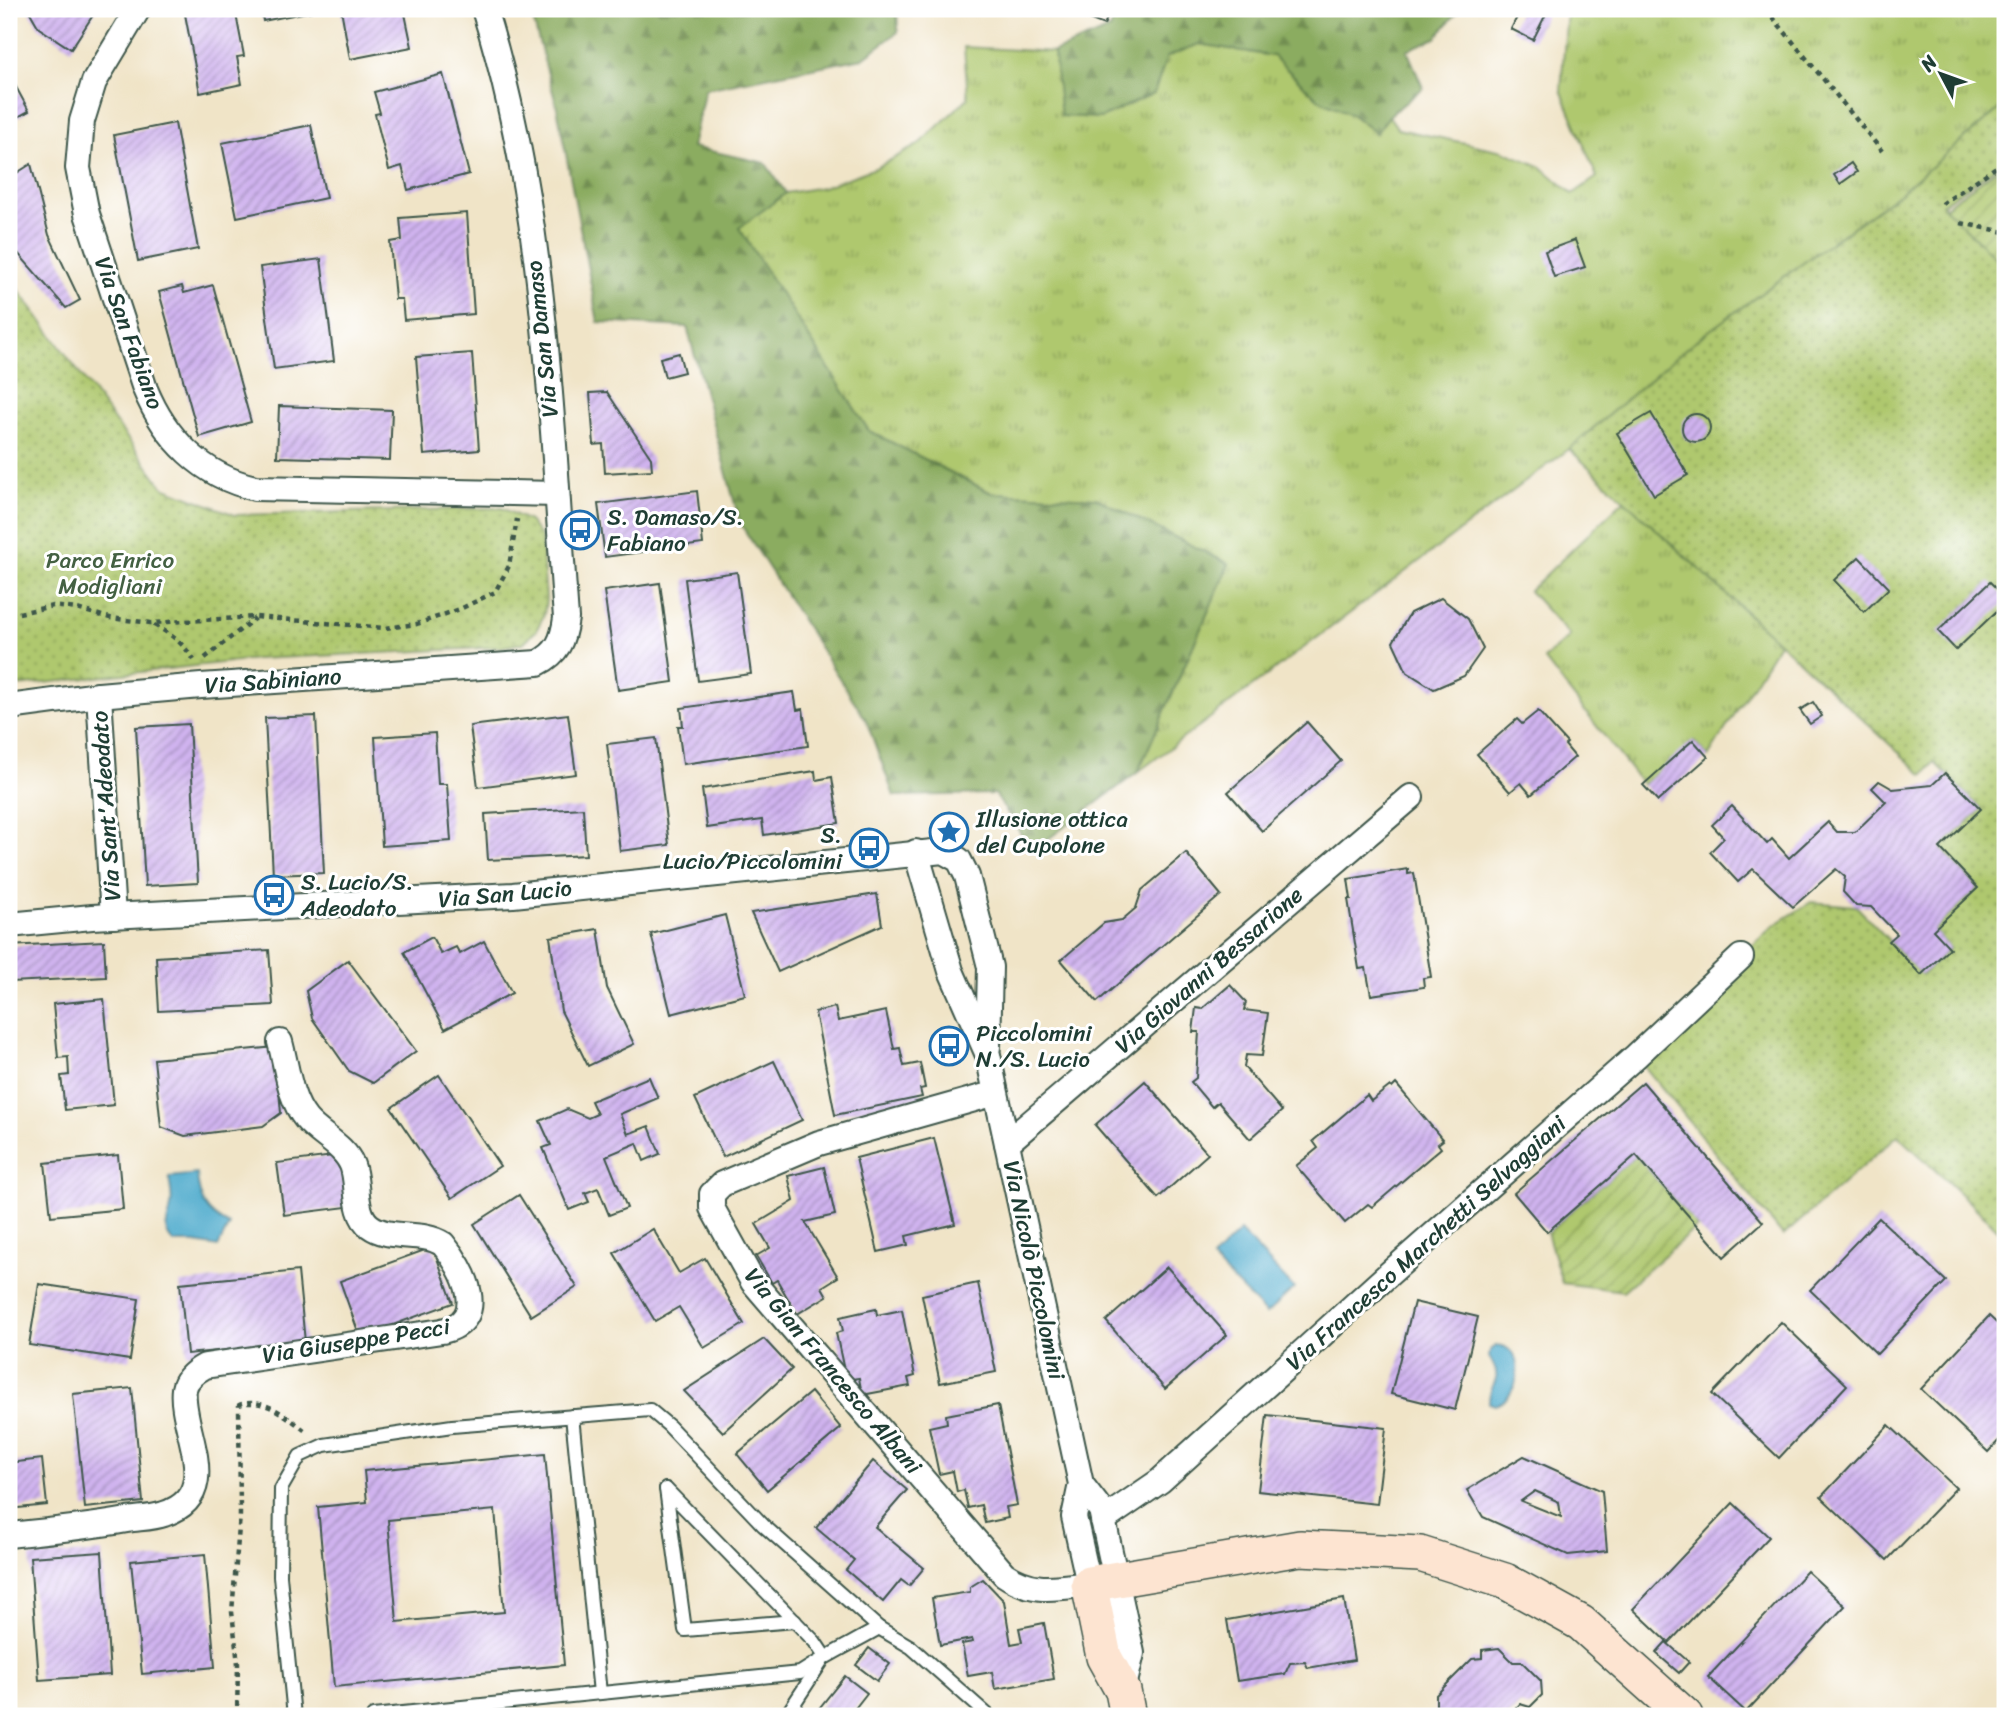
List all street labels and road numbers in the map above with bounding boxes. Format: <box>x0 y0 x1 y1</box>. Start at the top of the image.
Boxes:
street label: Via San Fabiano <box>82 251 176 416</box>
street label: Via San Damaso <box>513 259 571 419</box>
street label: Via Sabiniano <box>203 656 343 706</box>
street label: Via Sant'Adeodato <box>79 709 133 903</box>
street label: Via San Lucio <box>436 868 574 920</box>
street label: Via Giovanni Bessarione <box>1105 876 1313 1064</box>
street label: Via Francesco Marchetti Selvaggiani <box>1276 1105 1577 1381</box>
street label: Via Nicolò Piccolomini <box>991 1157 1077 1384</box>
street label: Via Gian Francesco Albani <box>733 1258 933 1485</box>
street label: Via Giuseppe Pecci <box>259 1306 453 1376</box>

